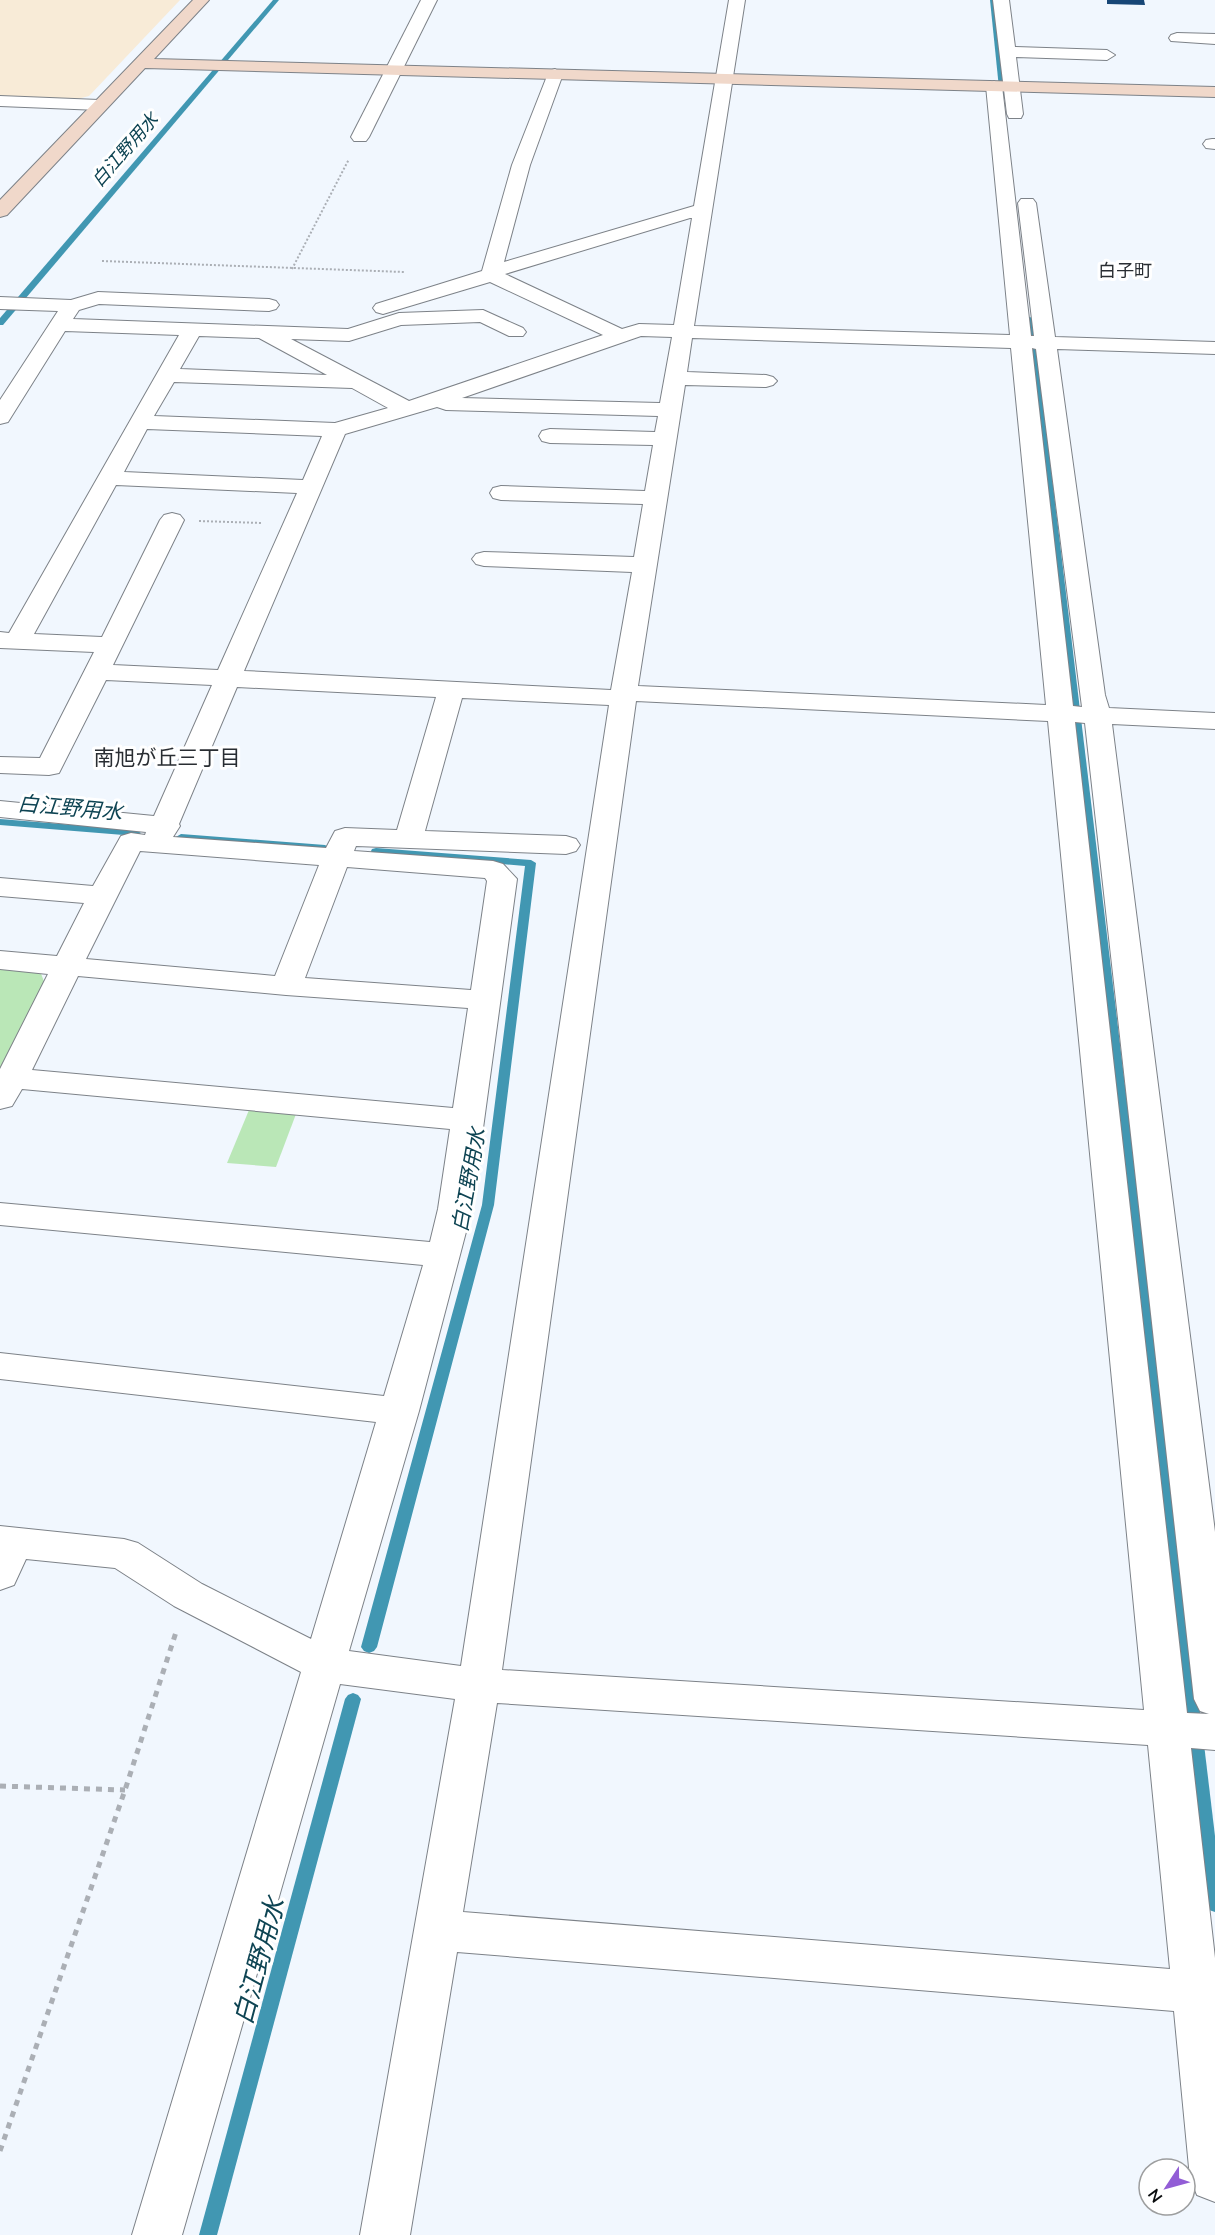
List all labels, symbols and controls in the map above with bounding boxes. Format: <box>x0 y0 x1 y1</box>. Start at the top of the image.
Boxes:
water label: 白江野用水 <box>86 107 165 192</box>
district label: 白子町 <box>1098 259 1152 283</box>
district label: 南旭が丘三丁目 <box>94 744 241 772</box>
water label: 白江野用水 <box>16 789 126 827</box>
water label: 白江野用水 <box>446 1124 492 1234</box>
water label: 白江野用水 <box>226 1891 294 2028</box>
north arrow <box>1137 2157 1197 2217</box>
text: N <box>1143 2184 1168 2207</box>

